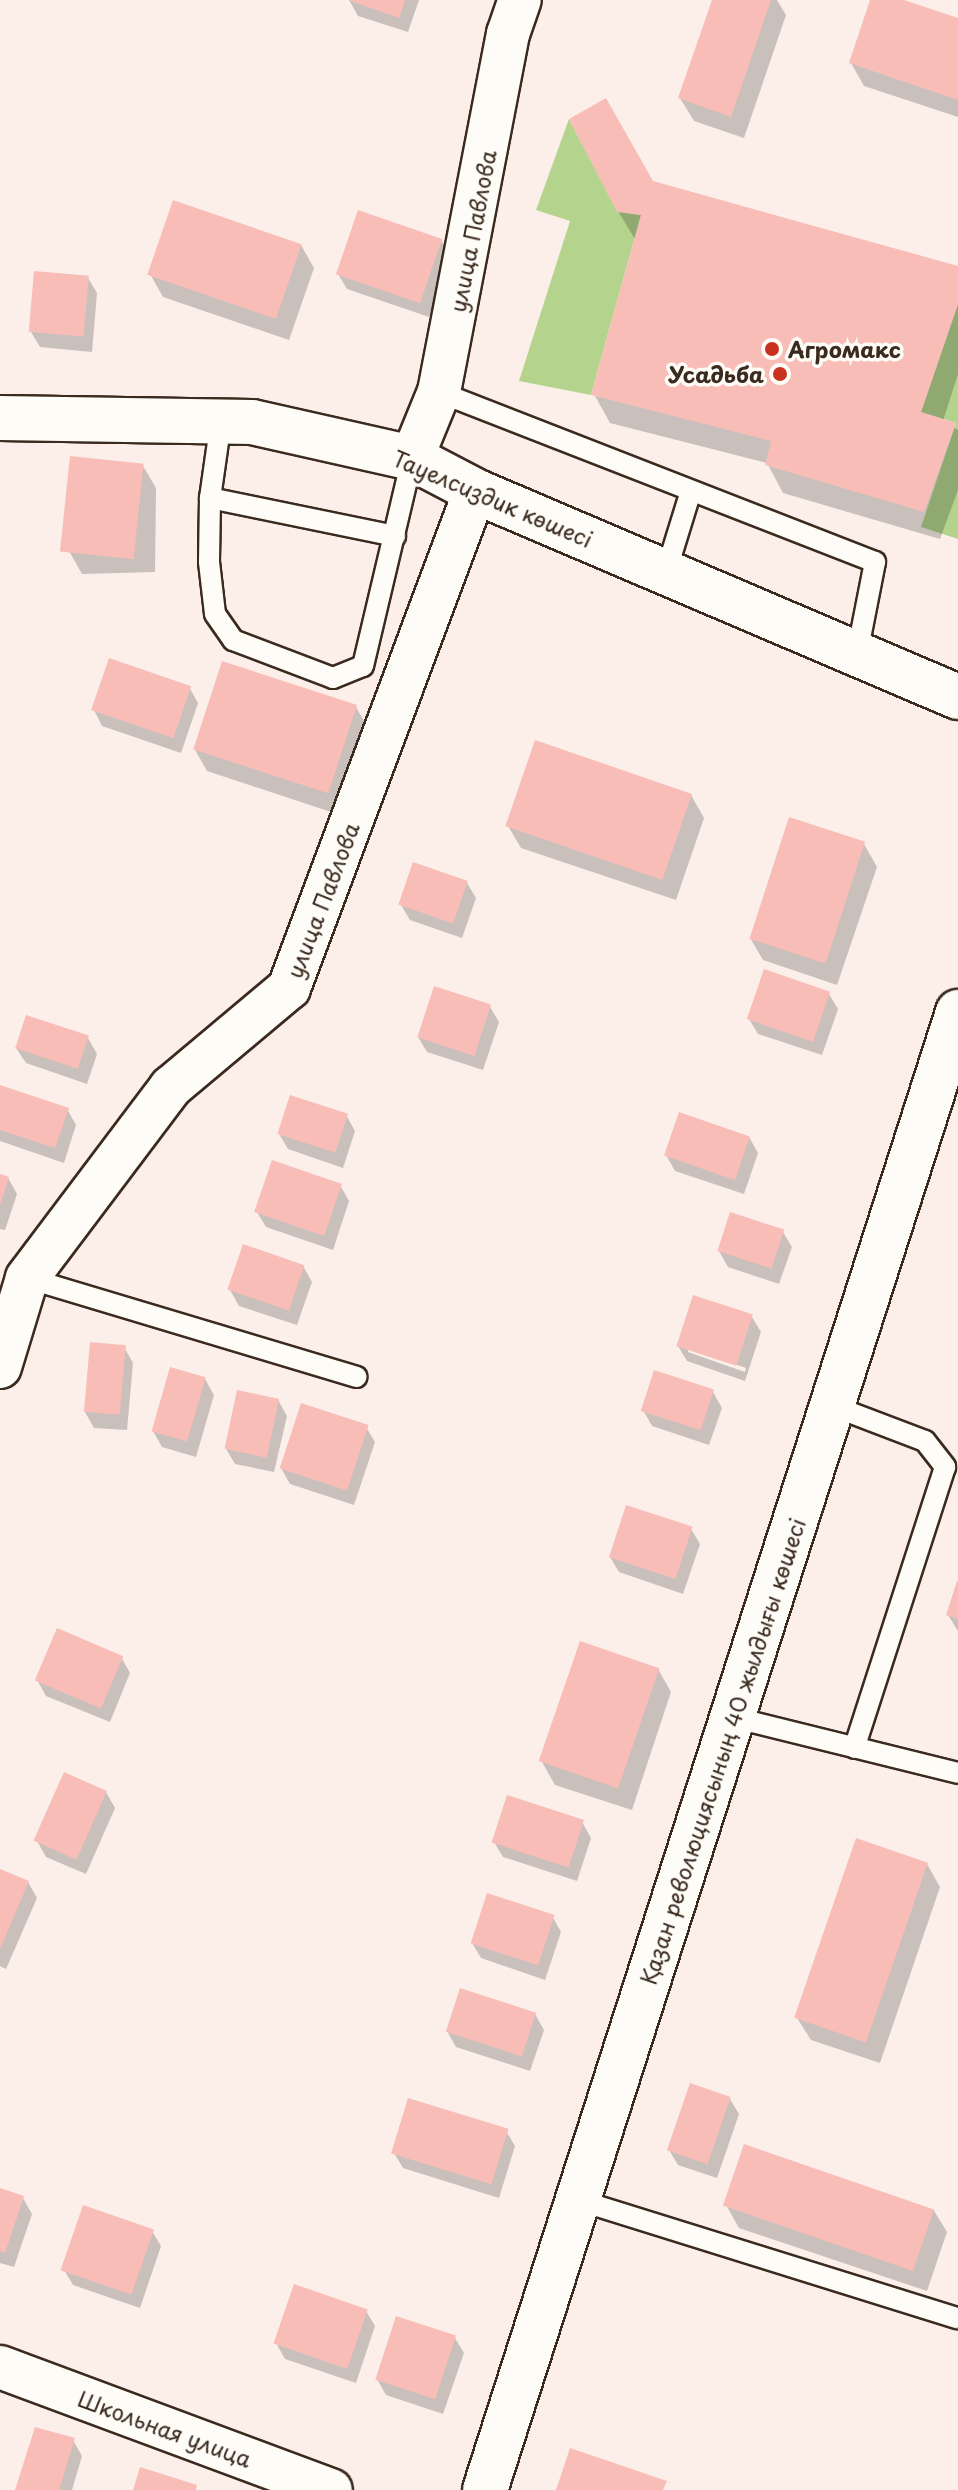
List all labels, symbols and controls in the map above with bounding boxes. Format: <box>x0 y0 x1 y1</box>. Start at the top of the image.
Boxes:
street label: улица Павлова <box>443 147 501 315</box>
place label: Агромакс <box>788 336 901 362</box>
marker: Агромакс <box>763 340 781 358</box>
place label: Усадьба <box>668 361 764 387</box>
marker: Усадьба <box>771 365 789 383</box>
street label: Тауелсиздик көшесі <box>388 444 598 552</box>
street label: улица Павлова <box>280 818 364 982</box>
street label: Қазан революциясының 40 жылдығы көшесі <box>634 1514 810 1988</box>
street label: Школьная улица <box>74 2384 256 2472</box>

